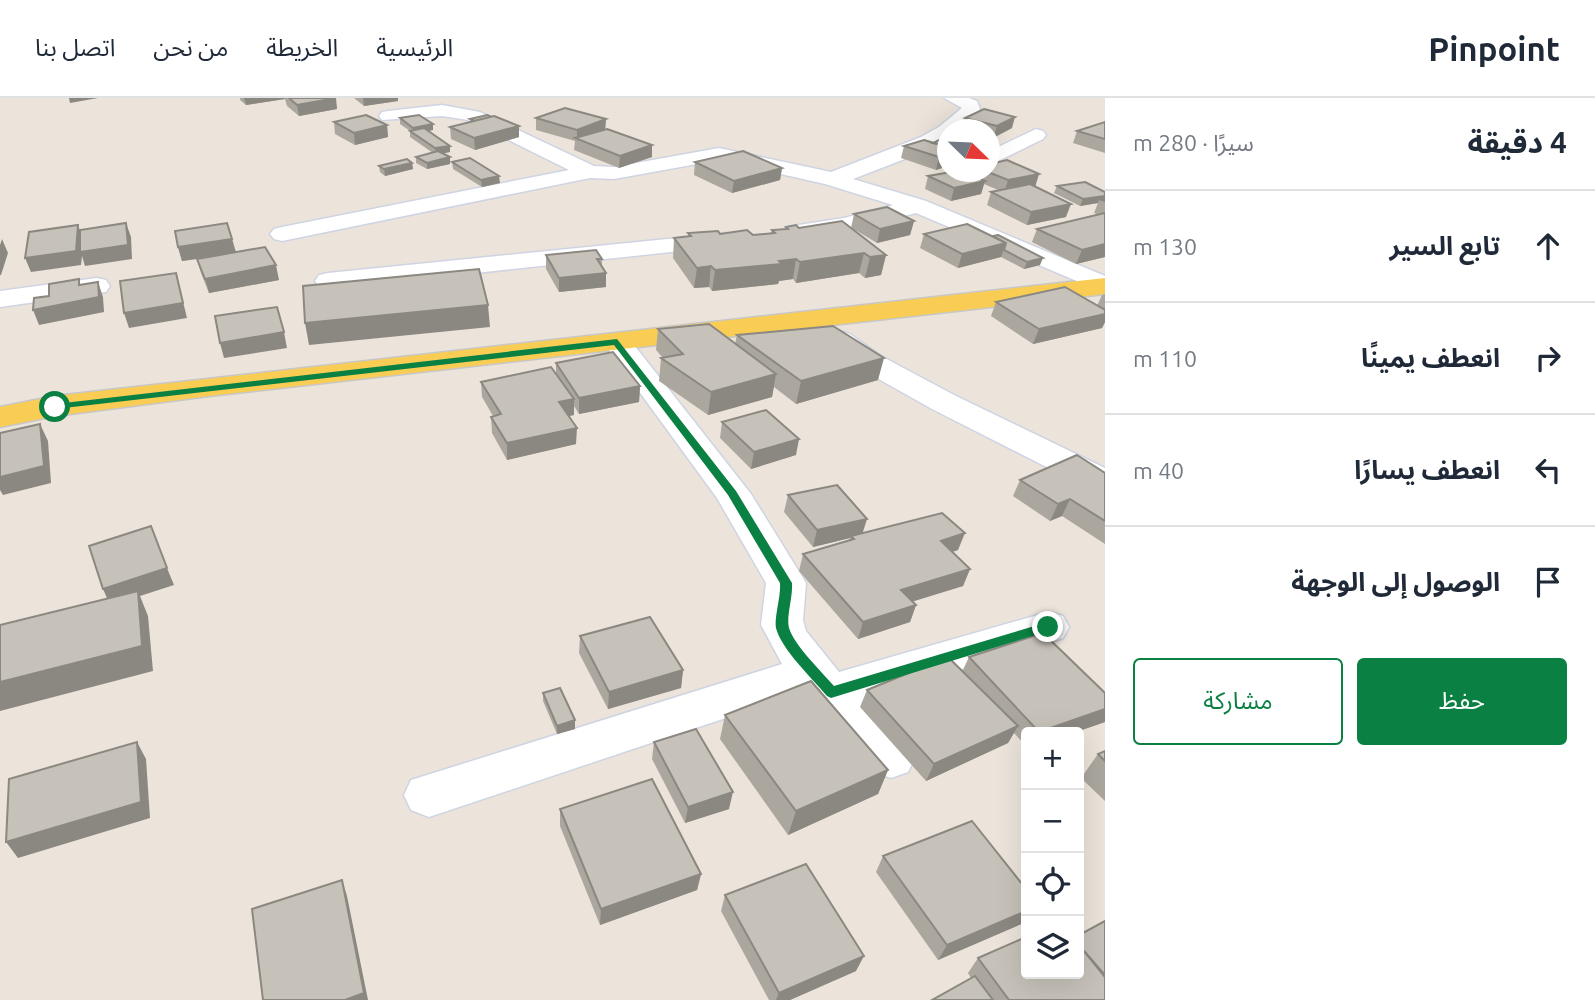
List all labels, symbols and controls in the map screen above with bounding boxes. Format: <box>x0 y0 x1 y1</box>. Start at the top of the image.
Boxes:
text: Pinpoint <box>1428 30 1560 67</box>
text: اتصل بنا <box>35 34 115 61</box>
text: من نحن <box>153 34 228 61</box>
text: الخريطة <box>266 34 338 61</box>
text: الرئيسية <box>376 34 453 61</box>
north arrow <box>937 119 1000 182</box>
text: 4 دقيقة <box>1467 125 1567 159</box>
text: سيرًا · 280 m <box>1133 130 1254 155</box>
icon: ahead <box>1529 227 1567 265</box>
text: تابع السير <box>1390 231 1500 260</box>
text: 130 m <box>1133 234 1197 259</box>
icon: right <box>1529 339 1567 377</box>
text: انعطف يمينًا <box>1361 343 1500 372</box>
text: 110 m <box>1133 346 1197 371</box>
route start <box>39 391 70 422</box>
icon: left <box>1529 451 1567 489</box>
text: انعطف يسارًا <box>1354 455 1500 484</box>
text: 40 m <box>1133 458 1184 483</box>
icon: arrive <box>1529 563 1567 601</box>
text: الوصول إلى الوجهة <box>1291 567 1500 596</box>
route end <box>1032 611 1063 642</box>
button: مشاركة <box>1133 658 1343 745</box>
button: حفظ <box>1357 658 1567 745</box>
map controls <box>1021 727 1084 979</box>
button: + <box>1021 727 1084 790</box>
button: − <box>1021 790 1084 853</box>
button: locate <box>1021 853 1084 916</box>
button: layers <box>1021 916 1084 979</box>

